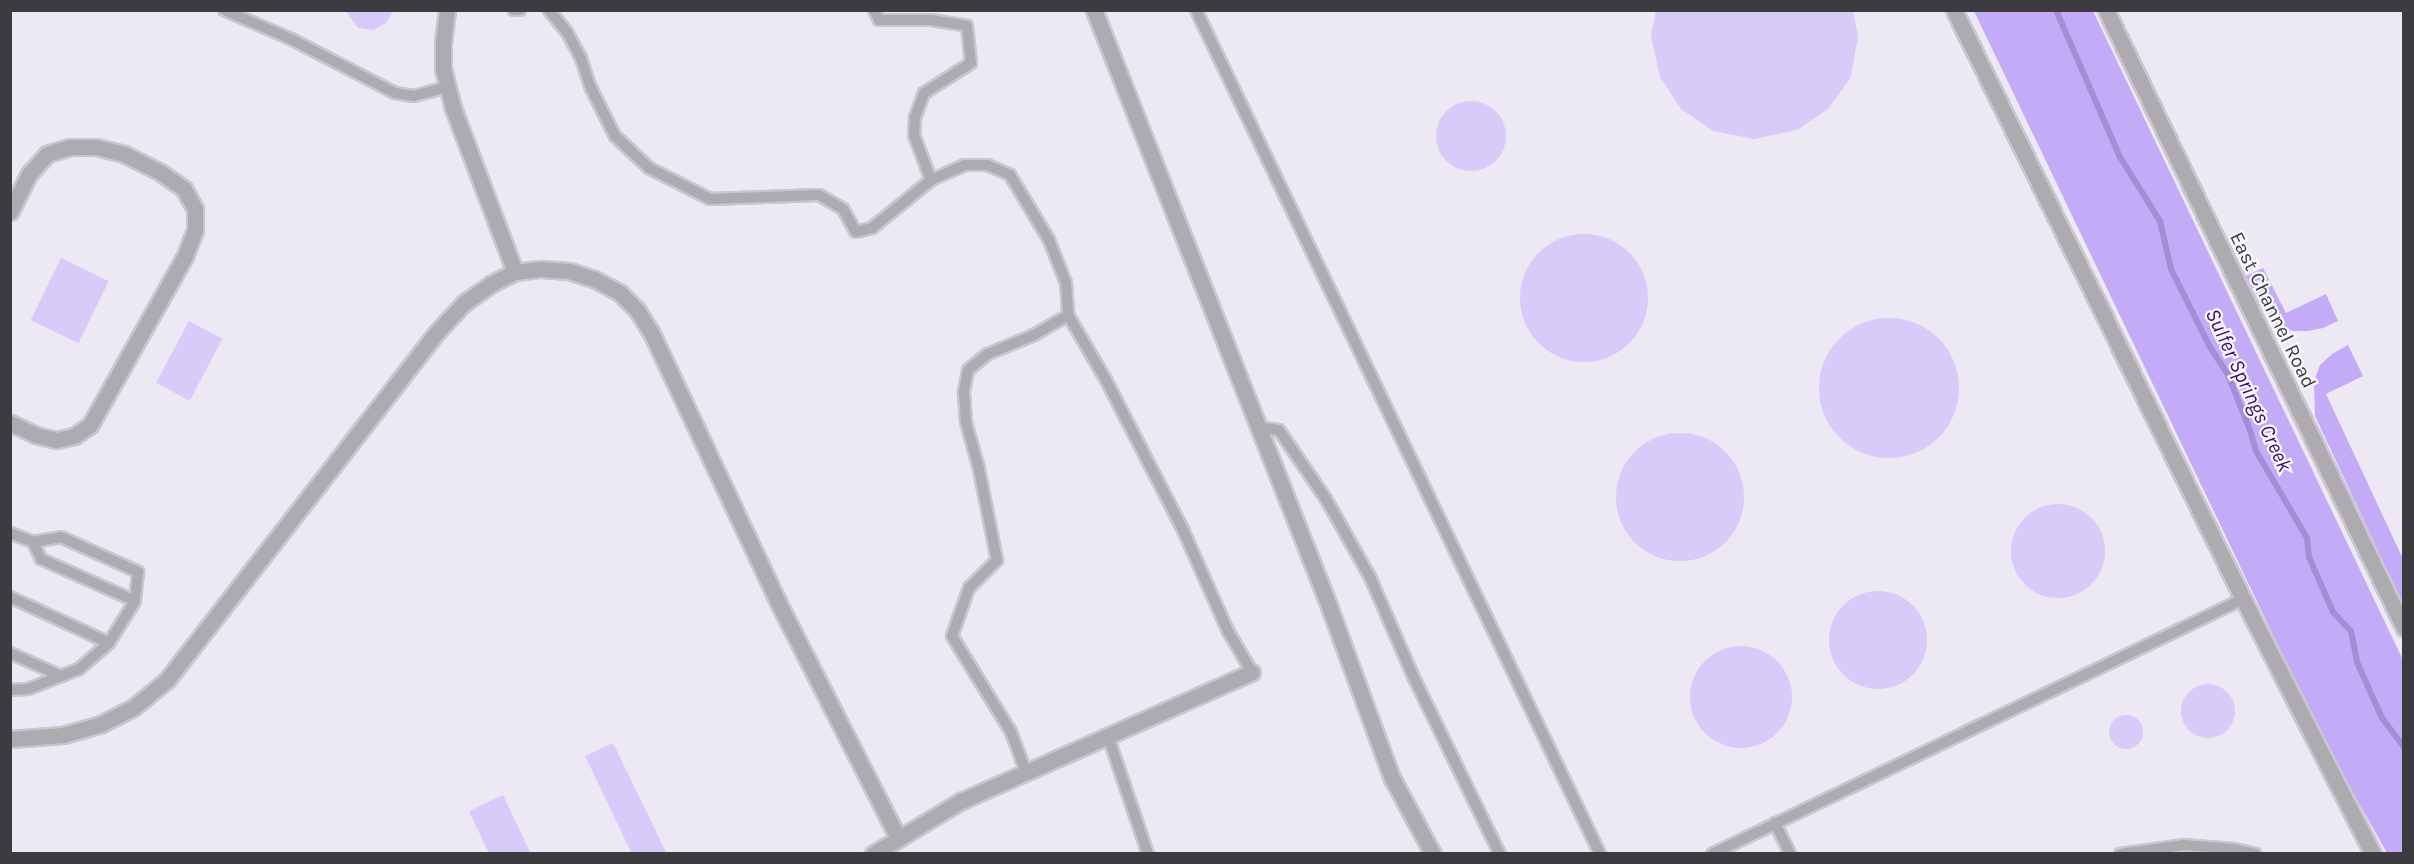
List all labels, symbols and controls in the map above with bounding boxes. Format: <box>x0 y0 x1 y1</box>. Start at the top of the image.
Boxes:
street label: East Channel Road <box>2225 228 2321 392</box>
water label: Sulfer Springs Creek <box>2200 304 2298 476</box>

